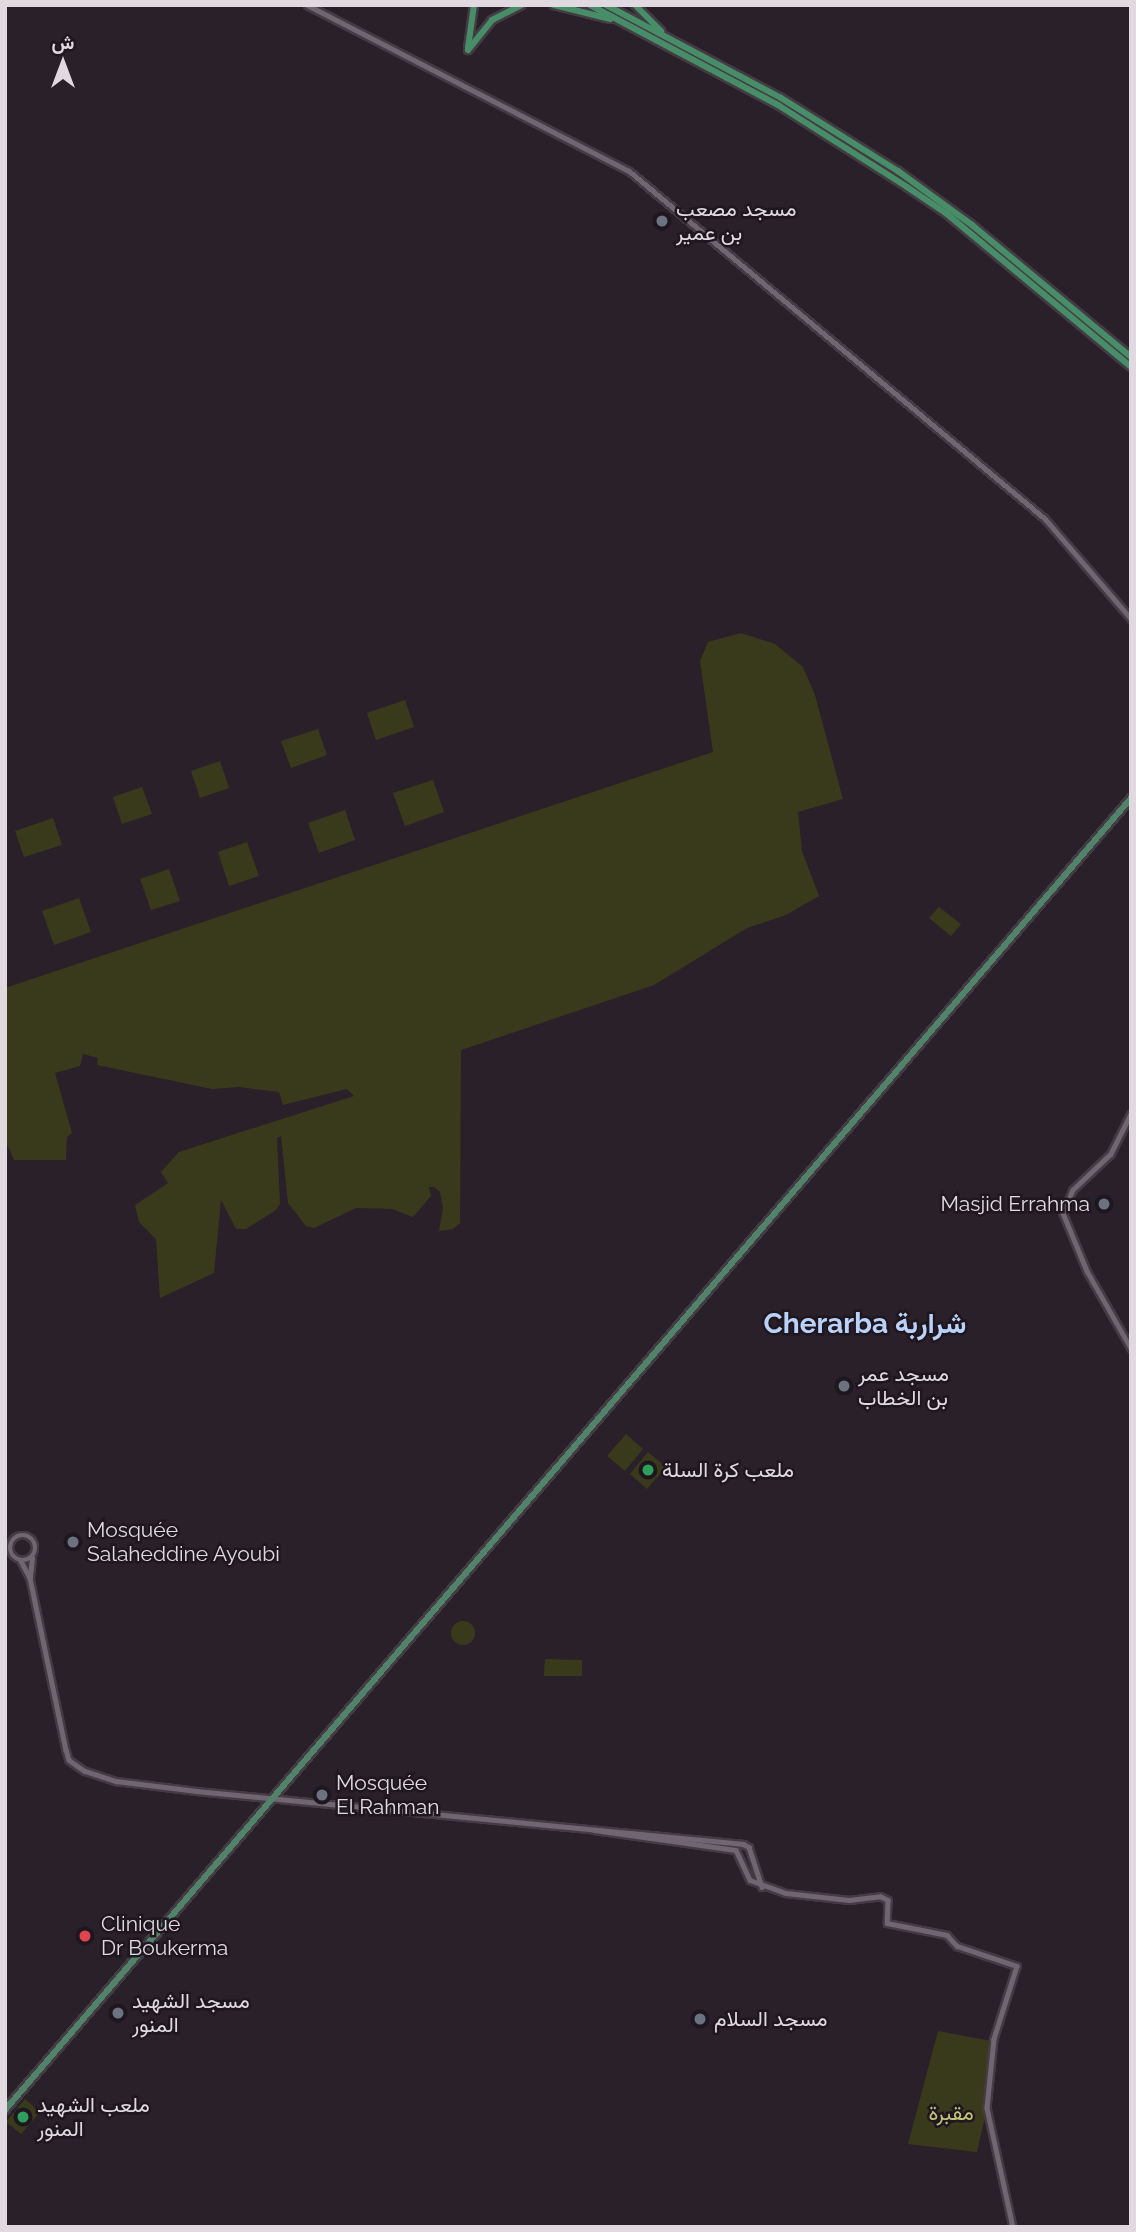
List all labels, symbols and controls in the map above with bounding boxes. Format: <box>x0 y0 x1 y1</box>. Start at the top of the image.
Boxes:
north arrow <box>28 28 98 98</box>
text: ش <box>52 31 74 53</box>
place label: مسجد مصعب بن عمير <box>676 196 797 246</box>
marker: مسجد مصعب بن عمير <box>654 213 670 229</box>
place label: Masjid Errahma <box>941 1191 1090 1217</box>
marker: Masjid Errahma <box>1096 1196 1112 1212</box>
district label: Cherarba شراربة <box>764 1307 966 1341</box>
place label: مسجد عمر بن الخطاب <box>858 1361 949 1411</box>
marker: مسجد عمر بن الخطاب <box>836 1378 852 1394</box>
place label: ملعب كرة السلة <box>662 1457 794 1483</box>
marker: ملعب كرة السلة <box>640 1462 656 1478</box>
place label: Mosquée Salaheddine Ayoubi <box>87 1517 281 1567</box>
marker: Mosquée Salaheddine Ayoubi <box>65 1534 81 1550</box>
place label: Mosquée El Rahman <box>336 1770 440 1820</box>
marker: Mosquée El Rahman <box>314 1787 330 1803</box>
place label: Clinique Dr Boukerma <box>101 1911 229 1961</box>
marker: Clinique Dr Boukerma <box>75 1926 95 1946</box>
place label: مسجد الشهيد المنور <box>132 1988 250 2038</box>
marker: مسجد الشهيد المنور <box>110 2005 126 2021</box>
place label: مسجد السلام <box>714 2006 828 2032</box>
marker: مسجد السلام <box>692 2011 708 2027</box>
place label: ملعب الشهيد المنور <box>37 2092 150 2142</box>
park label: مقبرة <box>928 2100 974 2126</box>
marker: ملعب الشهيد المنور <box>15 2109 31 2125</box>

